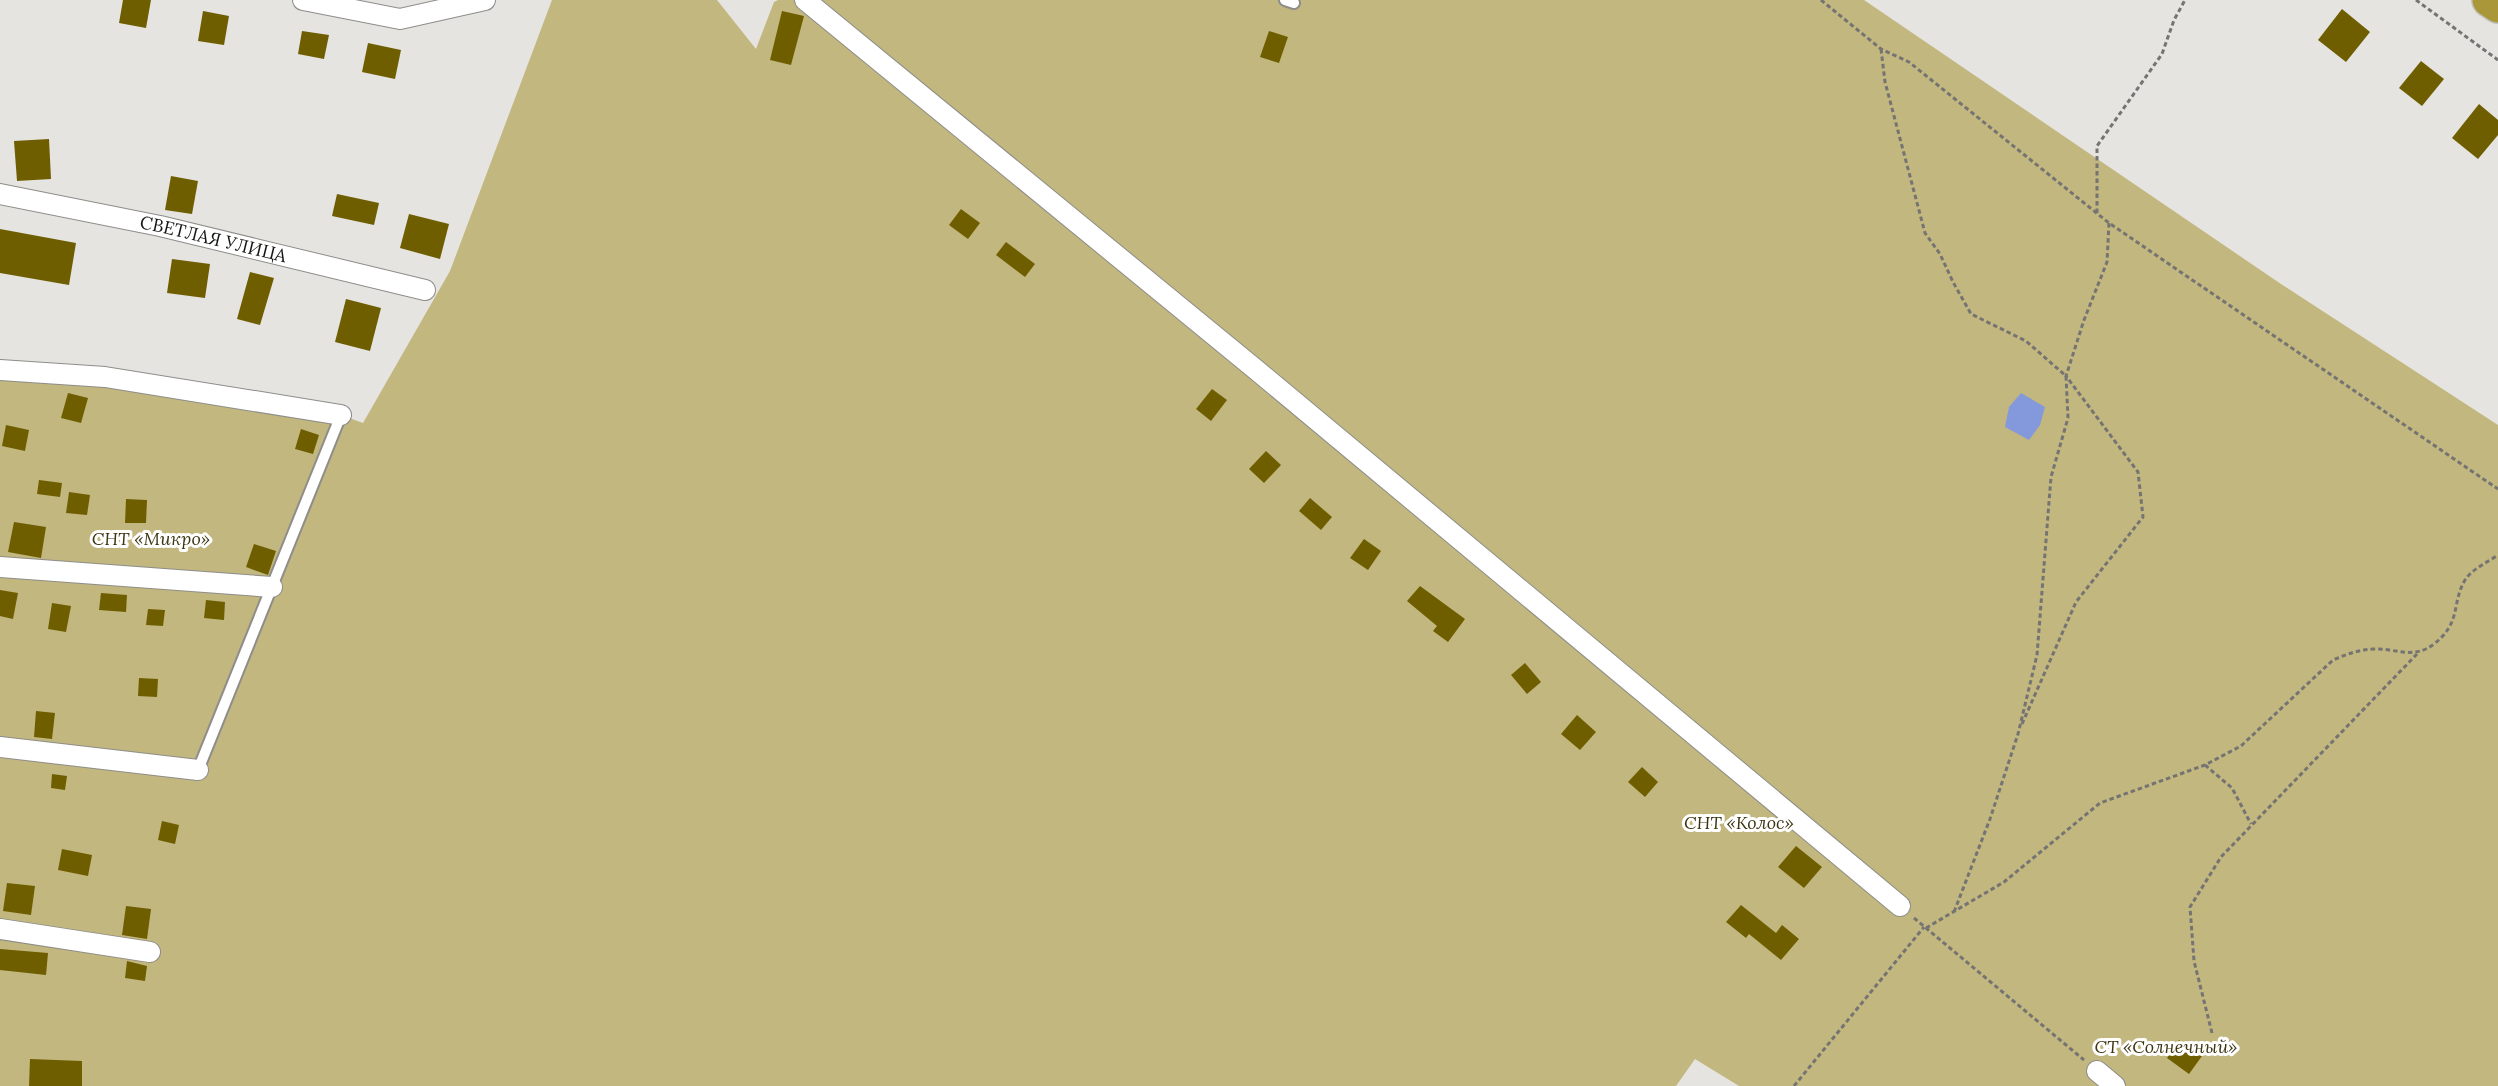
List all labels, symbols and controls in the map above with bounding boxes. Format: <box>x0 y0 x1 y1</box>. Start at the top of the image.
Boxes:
street label: СВЕТЛАЯ УЛИЦА <box>138 210 290 267</box>
park label: СНТ «Микро» <box>92 527 210 550</box>
park label: СНТ «Колос» <box>1684 811 1794 834</box>
park label: СТ «Солнечный» <box>2095 1035 2237 1058</box>

